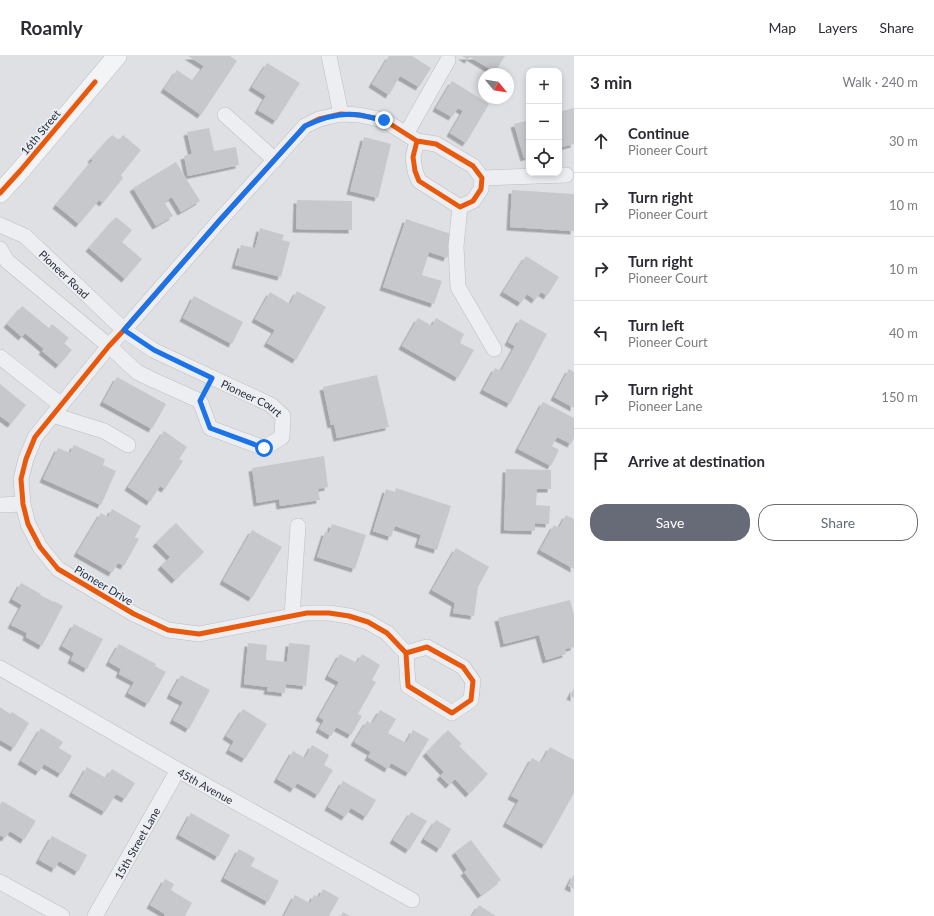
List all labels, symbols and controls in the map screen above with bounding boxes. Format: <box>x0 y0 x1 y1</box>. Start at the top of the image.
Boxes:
text: Roamly <box>20 16 83 39</box>
text: Map <box>768 19 796 36</box>
text: Layers <box>818 19 858 36</box>
text: Share <box>880 19 914 36</box>
north arrow <box>478 68 514 104</box>
map controls <box>526 68 562 176</box>
button: + <box>526 68 562 104</box>
text: 3 min <box>590 72 632 93</box>
text: Walk · 240 m <box>842 74 918 90</box>
button: − <box>526 104 562 140</box>
street label: 16th Street <box>17 107 63 157</box>
route end <box>375 111 393 129</box>
text: Continue <box>628 124 689 142</box>
icon: ahead <box>590 130 612 152</box>
text: 30 m <box>889 133 918 149</box>
button: locate <box>526 140 562 176</box>
text: Pioneer Court <box>628 142 708 158</box>
text: Turn right <box>628 188 693 206</box>
icon: right <box>590 194 612 216</box>
text: 10 m <box>889 197 918 213</box>
text: Pioneer Court <box>628 206 708 222</box>
street label: Pioneer Road <box>37 247 92 300</box>
text: Turn right <box>628 252 693 270</box>
icon: right <box>590 258 612 280</box>
text: 10 m <box>889 261 918 277</box>
text: Pioneer Court <box>628 270 708 286</box>
text: Turn left <box>628 316 684 334</box>
icon: left <box>590 322 612 344</box>
text: 40 m <box>889 325 918 341</box>
text: Pioneer Court <box>628 334 708 350</box>
street label: Pioneer Court <box>219 376 285 419</box>
text: Turn right <box>628 380 693 398</box>
icon: right <box>590 386 612 408</box>
text: 150 m <box>881 389 918 405</box>
text: Pioneer Lane <box>628 398 702 414</box>
route start <box>255 439 273 457</box>
icon: arrive <box>590 450 612 472</box>
text: Arrive at destination <box>628 452 765 470</box>
button: Save <box>590 504 750 541</box>
button: Share <box>758 504 918 541</box>
street label: Pioneer Drive <box>72 562 136 608</box>
street label: 45th Avenue <box>176 765 236 806</box>
street label: 15th Street Lane <box>111 805 162 881</box>

